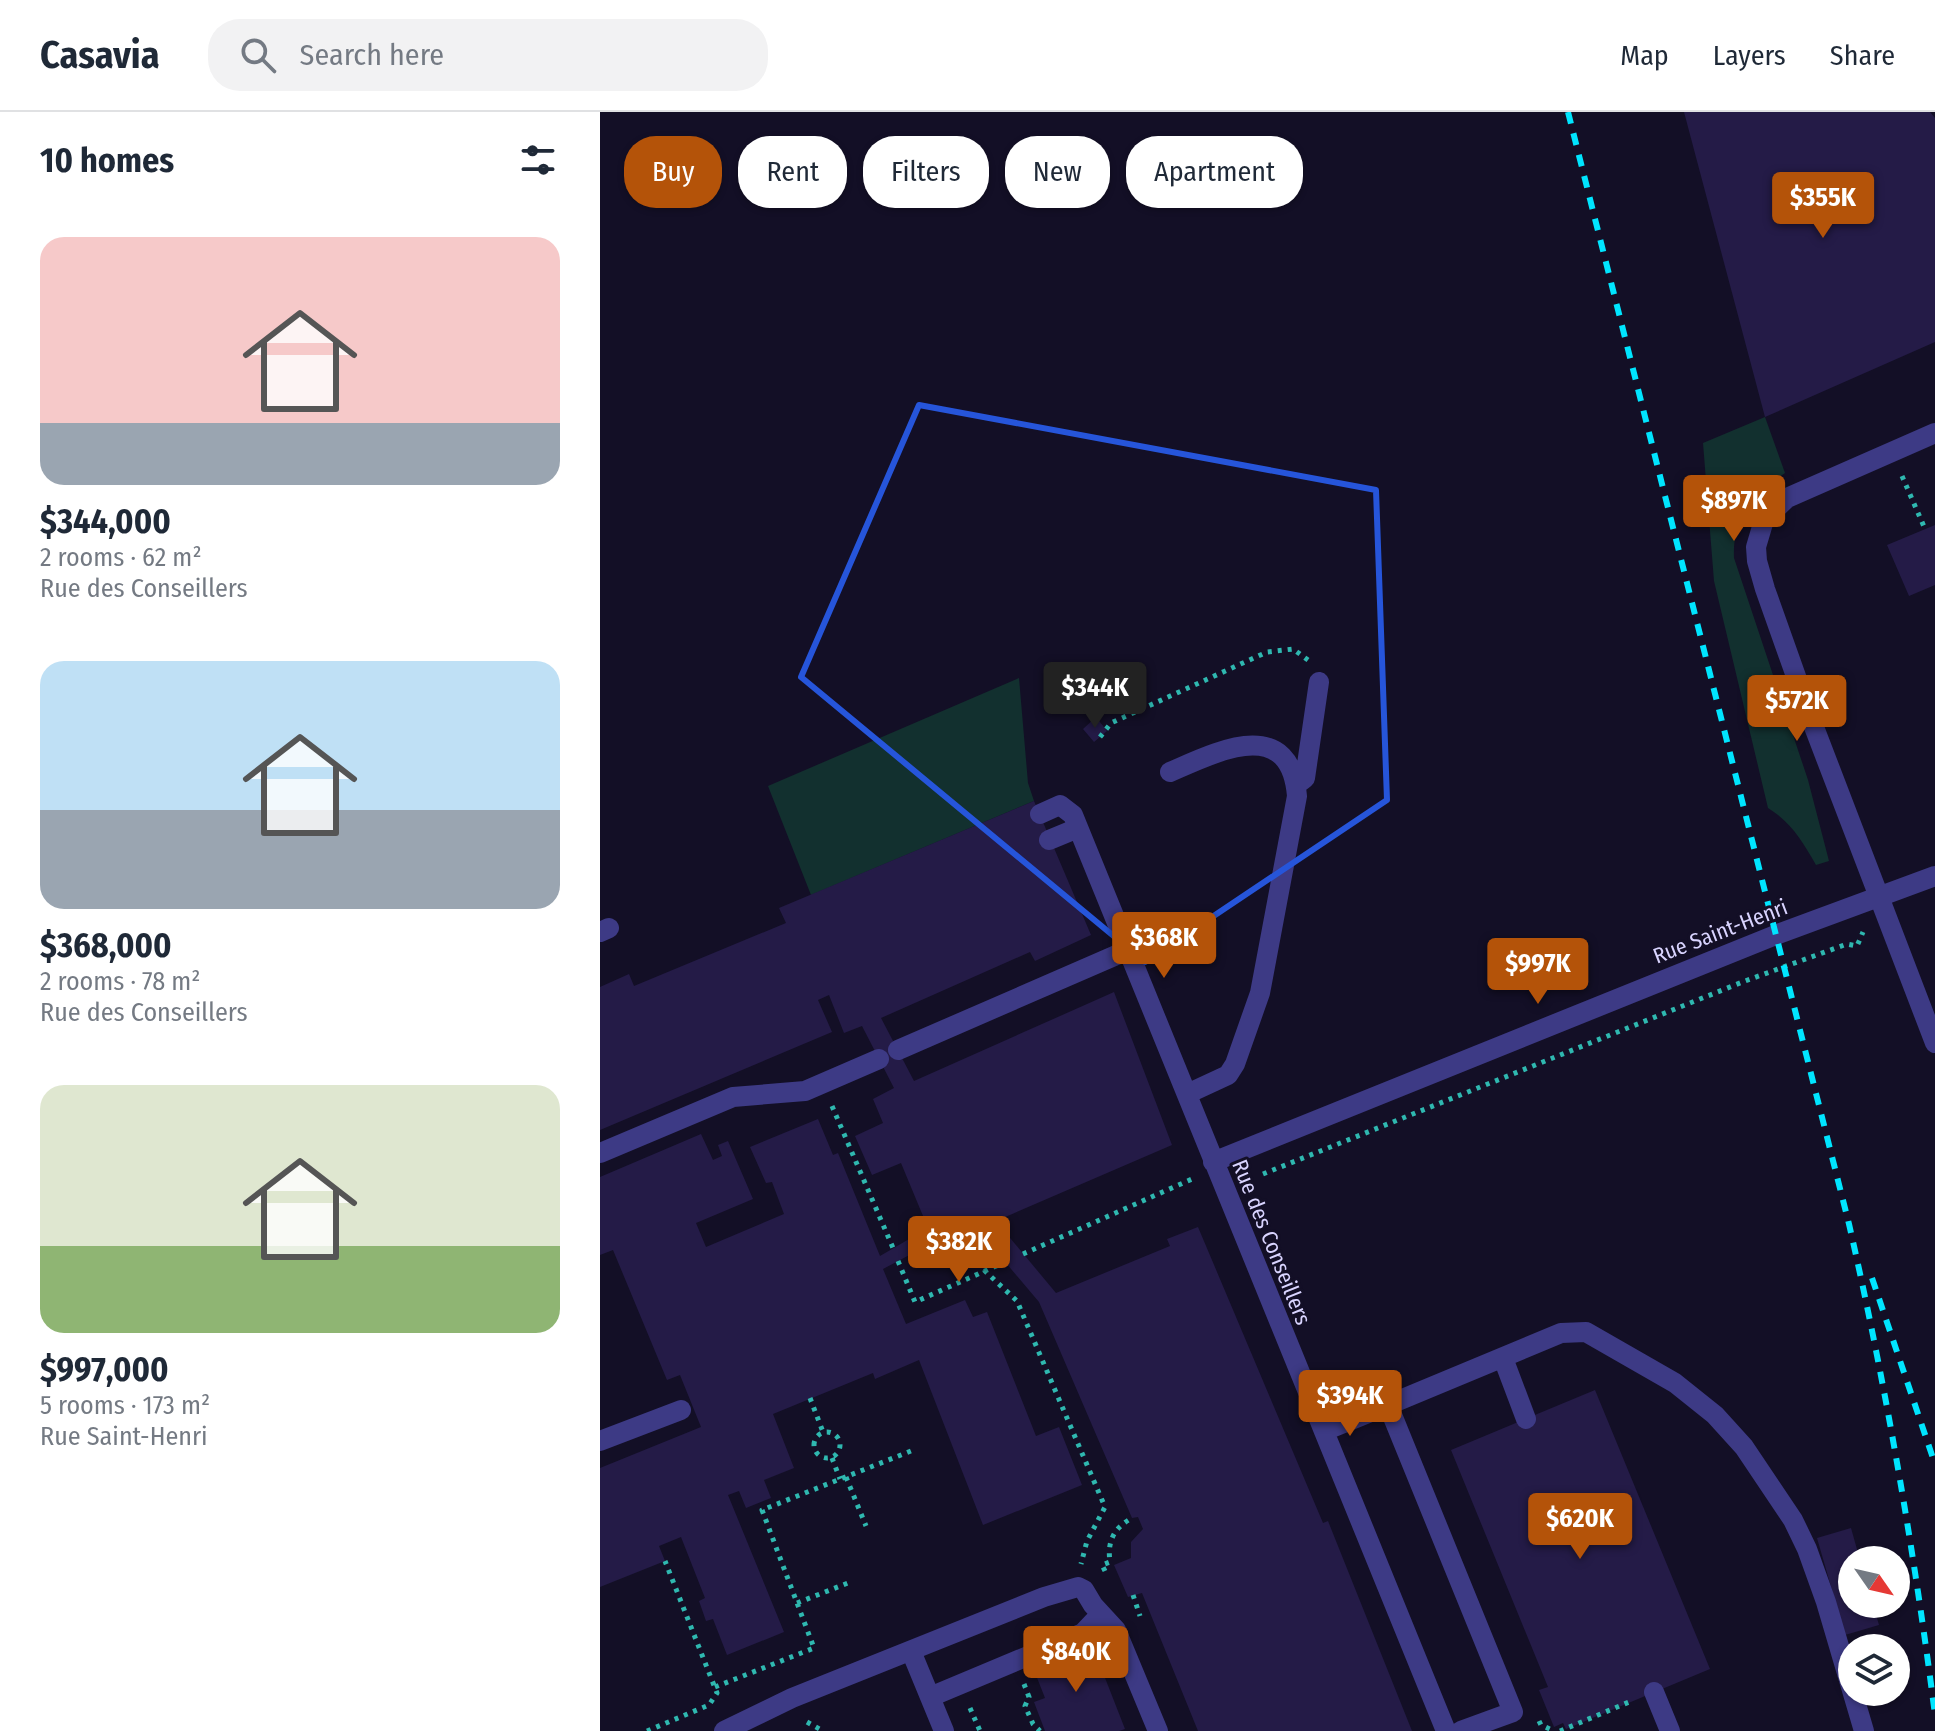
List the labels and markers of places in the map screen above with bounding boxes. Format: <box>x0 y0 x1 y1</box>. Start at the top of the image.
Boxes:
pin: $355K <box>1767 172 1879 240</box>
pin: $897K <box>1678 475 1790 543</box>
pin: $344K <box>1039 662 1151 730</box>
pin: $572K <box>1741 675 1853 743</box>
pin: $368K <box>1108 912 1220 980</box>
pin: $997K <box>1482 938 1594 1006</box>
pin: $382K <box>903 1216 1015 1284</box>
pin: $394K <box>1294 1370 1406 1438</box>
pin: $620K <box>1524 1493 1636 1561</box>
pin: $840K <box>1020 1626 1132 1694</box>

